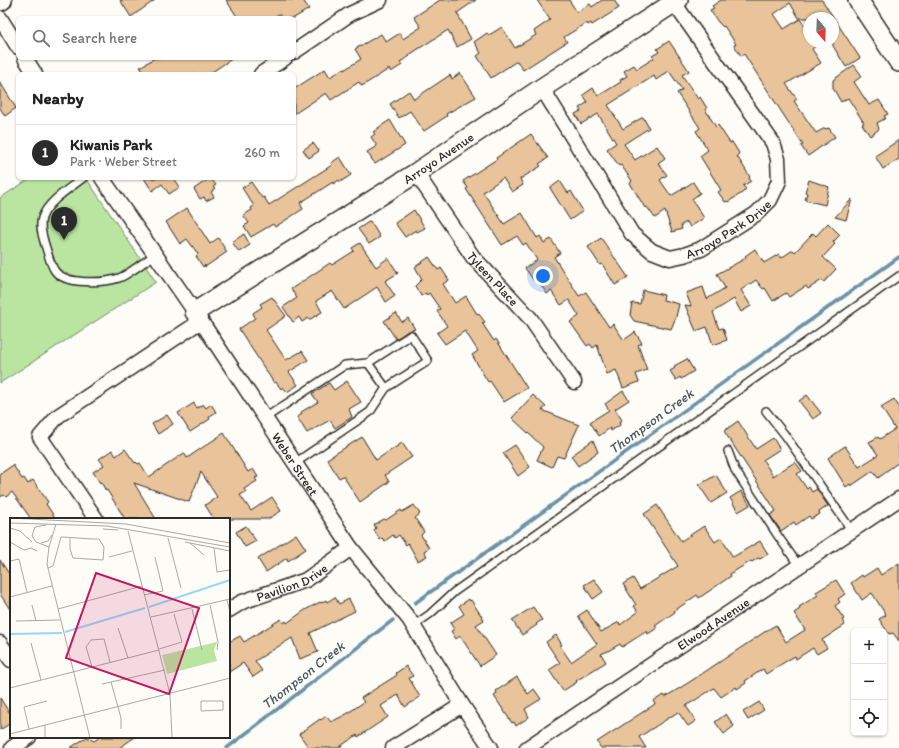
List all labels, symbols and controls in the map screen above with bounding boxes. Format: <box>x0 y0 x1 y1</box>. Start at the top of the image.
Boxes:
north arrow <box>803 12 839 48</box>
search box <box>16 16 296 60</box>
icon: search <box>30 27 52 49</box>
text: Search here <box>62 29 137 47</box>
text: Nearby <box>32 88 84 108</box>
street label: Arroyo Avenue <box>401 129 477 187</box>
text: Kiwanis Park <box>70 136 152 154</box>
text: 1 <box>42 145 48 160</box>
text: 260 m <box>244 145 280 160</box>
text: Park · Weber Street <box>70 154 177 169</box>
street label: Arroyo Park Drive <box>684 197 774 262</box>
pin: 1 <box>51 207 77 240</box>
street label: Tyleen Place <box>464 249 522 309</box>
your location <box>533 266 553 286</box>
water label: Thompson Creek <box>606 385 698 458</box>
street label: Weber Street <box>269 430 321 498</box>
inset map <box>10 518 230 738</box>
street label: Pavilion Drive <box>254 560 330 605</box>
street label: Elwood Avenue <box>674 594 752 653</box>
map controls <box>851 628 887 736</box>
button: + <box>851 628 887 664</box>
water label: Thompson Creek <box>259 637 349 713</box>
button: − <box>851 664 887 700</box>
button: locate <box>851 700 887 736</box>

